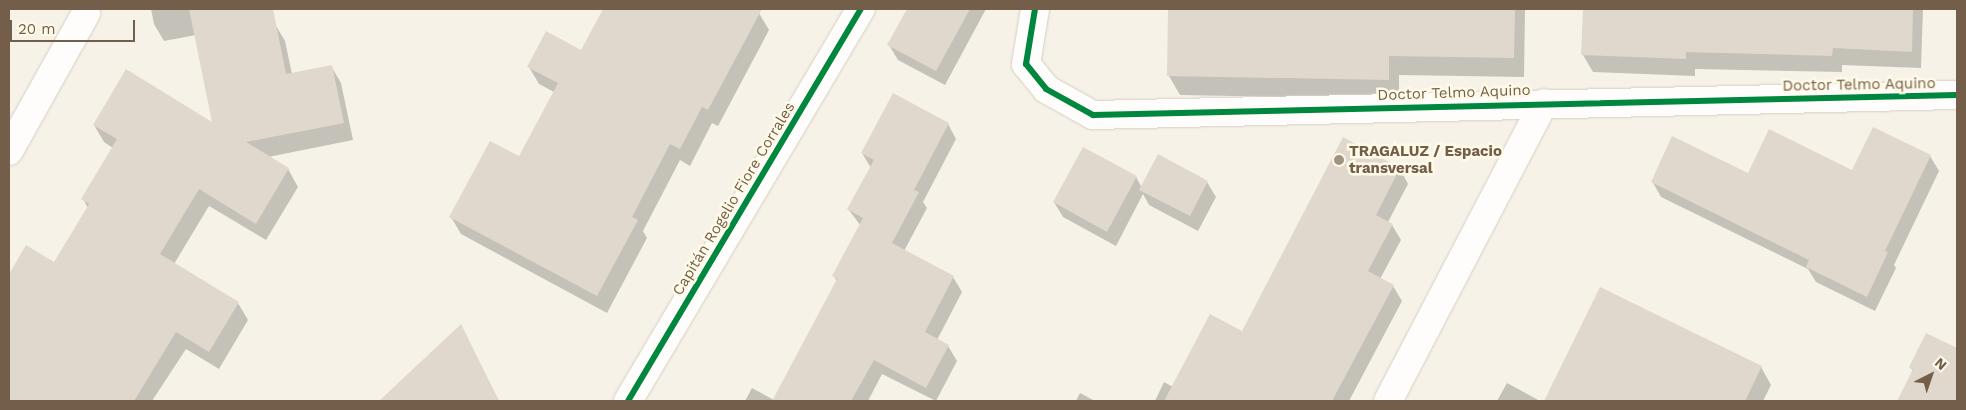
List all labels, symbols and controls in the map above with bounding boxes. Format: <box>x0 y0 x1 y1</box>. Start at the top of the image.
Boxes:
scale bar <box>12 10 138 42</box>
text: 20 m <box>18 20 56 38</box>
street label: Doctor Telmo Aquino <box>1782 75 1936 95</box>
street label: Doctor Telmo Aquino <box>1376 81 1532 105</box>
street label: Capitán Rogelio Fiore Corrales <box>669 99 799 299</box>
place label: TRAGALUZ / Espacio transversal <box>1349 142 1502 177</box>
marker: TRAGALUZ / Espacio transversal <box>1333 154 1345 166</box>
north arrow <box>1906 350 1956 400</box>
text: N <box>1932 354 1950 373</box>

